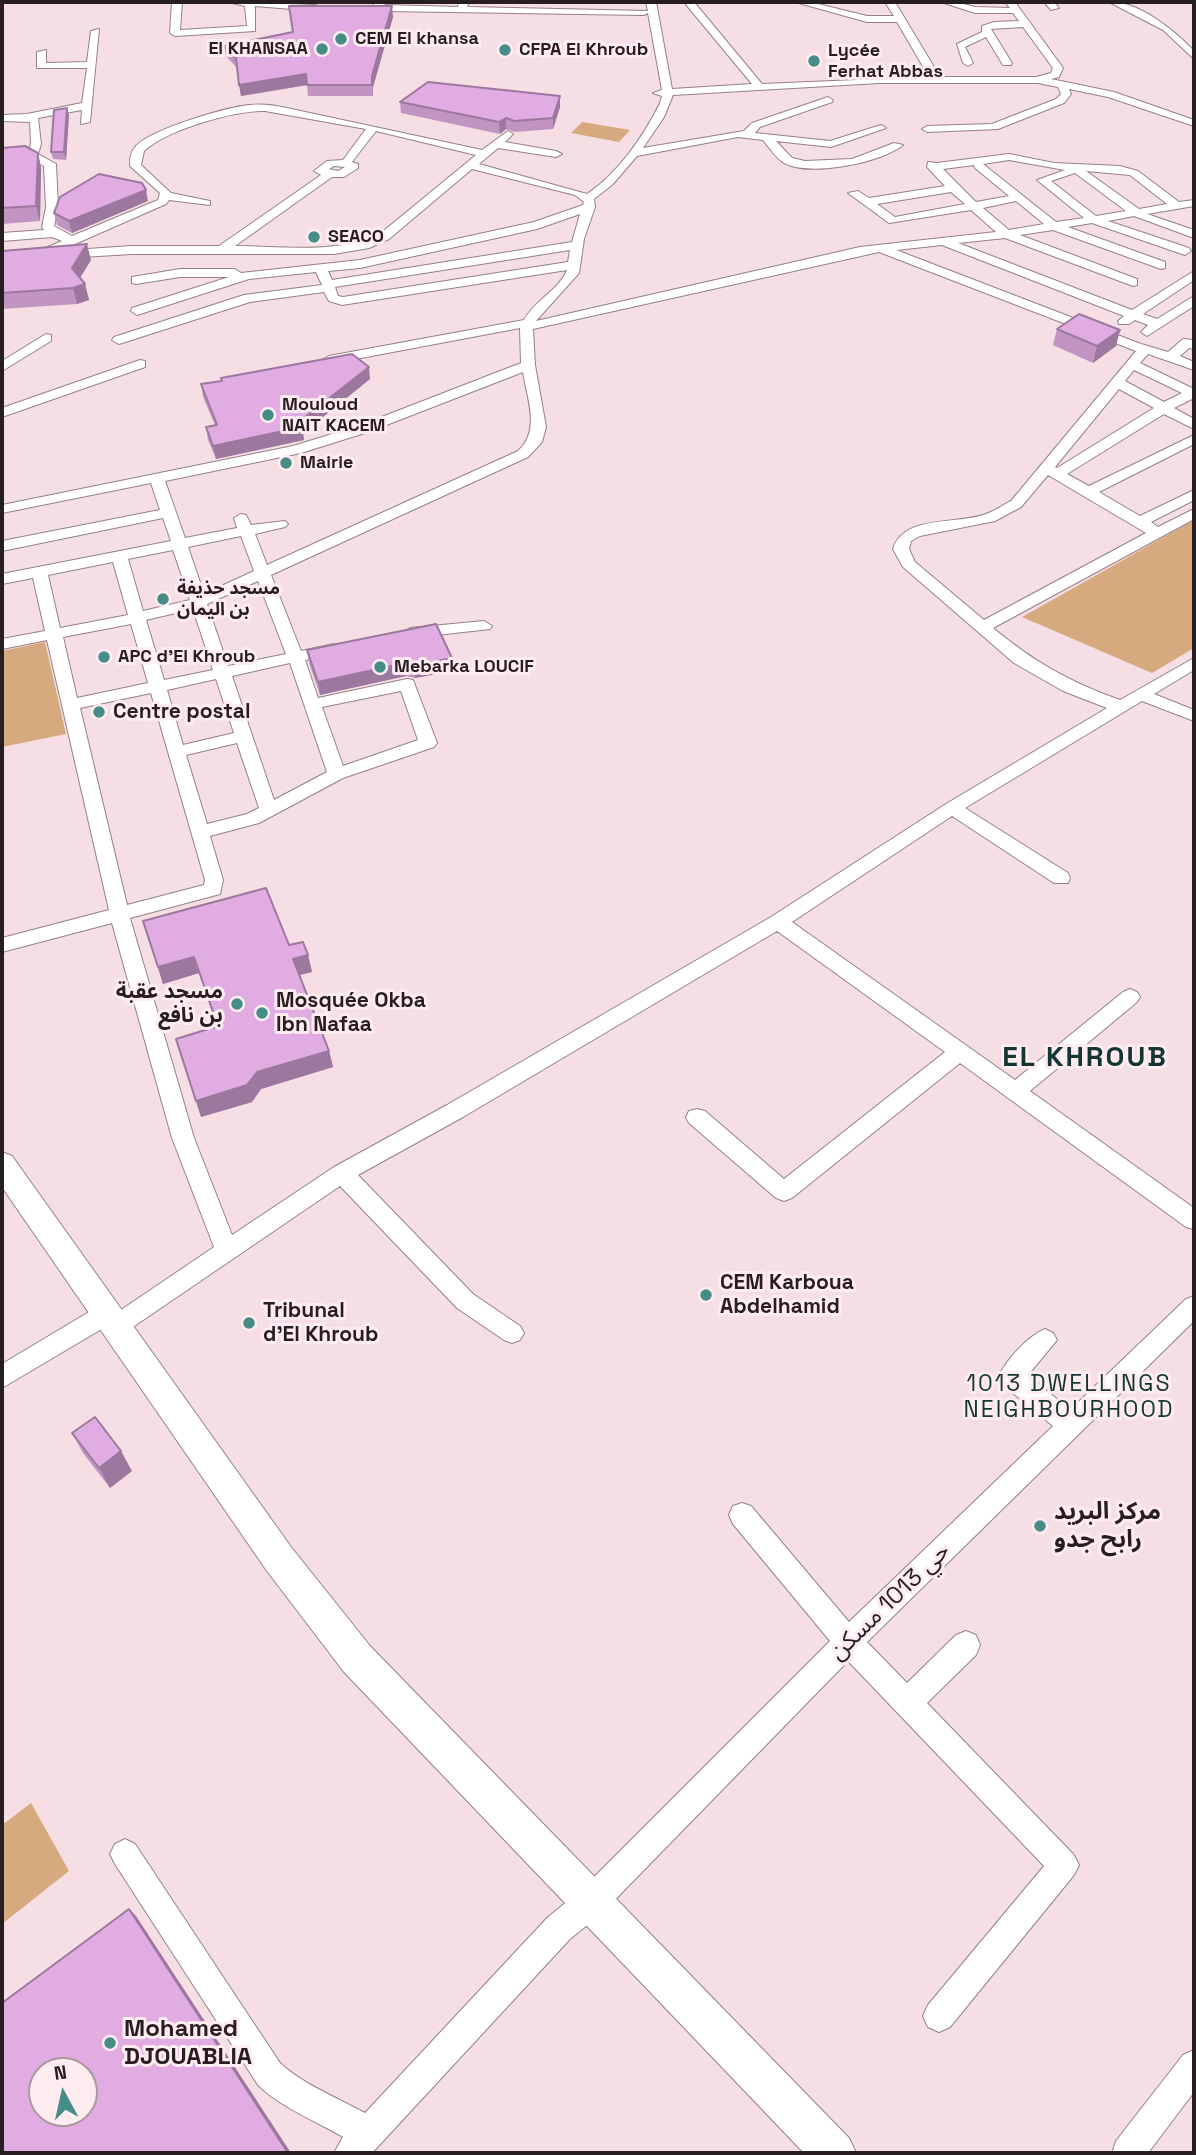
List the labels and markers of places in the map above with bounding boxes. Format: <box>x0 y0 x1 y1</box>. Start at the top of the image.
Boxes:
place label: CEM El khansa <box>355 28 479 50</box>
marker: CEM El khansa <box>333 31 349 47</box>
place label: El KHANSAA <box>208 38 308 60</box>
place label: CFPA El Khroub <box>519 39 648 61</box>
place label: Lycée Ferhat Abbas <box>828 40 943 82</box>
marker: El KHANSAA <box>314 41 330 57</box>
marker: CFPA El Khroub <box>497 42 513 58</box>
marker: Lycée Ferhat Abbas <box>806 53 822 69</box>
place label: SEACO <box>328 226 384 248</box>
marker: SEACO <box>306 229 322 245</box>
place label: Mouloud NAIT KACEM <box>282 394 385 436</box>
marker: Mouloud NAIT KACEM <box>260 407 276 423</box>
place label: Mairie <box>300 452 353 474</box>
marker: Mairie <box>278 455 294 471</box>
place label: مسجد حذيفة بن اليمان <box>177 578 280 620</box>
marker: مسجد حذيفة بن اليمان <box>155 591 171 607</box>
place label: APC d'El Khroub <box>118 646 255 668</box>
marker: APC d'El Khroub <box>96 649 112 665</box>
place label: Mebarka LOUCIF <box>394 656 534 678</box>
marker: Mebarka LOUCIF <box>372 659 388 675</box>
place label: Centre postal <box>113 699 251 725</box>
marker: Centre postal <box>91 704 107 720</box>
place label: مسجد عقبة بن نافع <box>116 979 223 1029</box>
place label: Mosquée Okba Ibn Nafaa <box>276 988 426 1038</box>
marker: مسجد عقبة بن نافع <box>229 996 245 1012</box>
marker: Mosquée Okba Ibn Nafaa <box>254 1005 270 1021</box>
place label: CEM Karboua Abdelhamid <box>720 1270 854 1320</box>
marker: CEM Karboua Abdelhamid <box>698 1287 714 1303</box>
place label: Tribunal d'El Khroub <box>263 1298 378 1348</box>
marker: Tribunal d'El Khroub <box>241 1315 257 1331</box>
place label: مركز البريد رابح جدو <box>1054 1498 1161 1554</box>
marker: مركز البريد رابح جدو <box>1032 1518 1048 1534</box>
place label: Mohamed DJOUABLIA <box>124 2015 252 2071</box>
marker: Mohamed DJOUABLIA <box>102 2035 118 2051</box>

